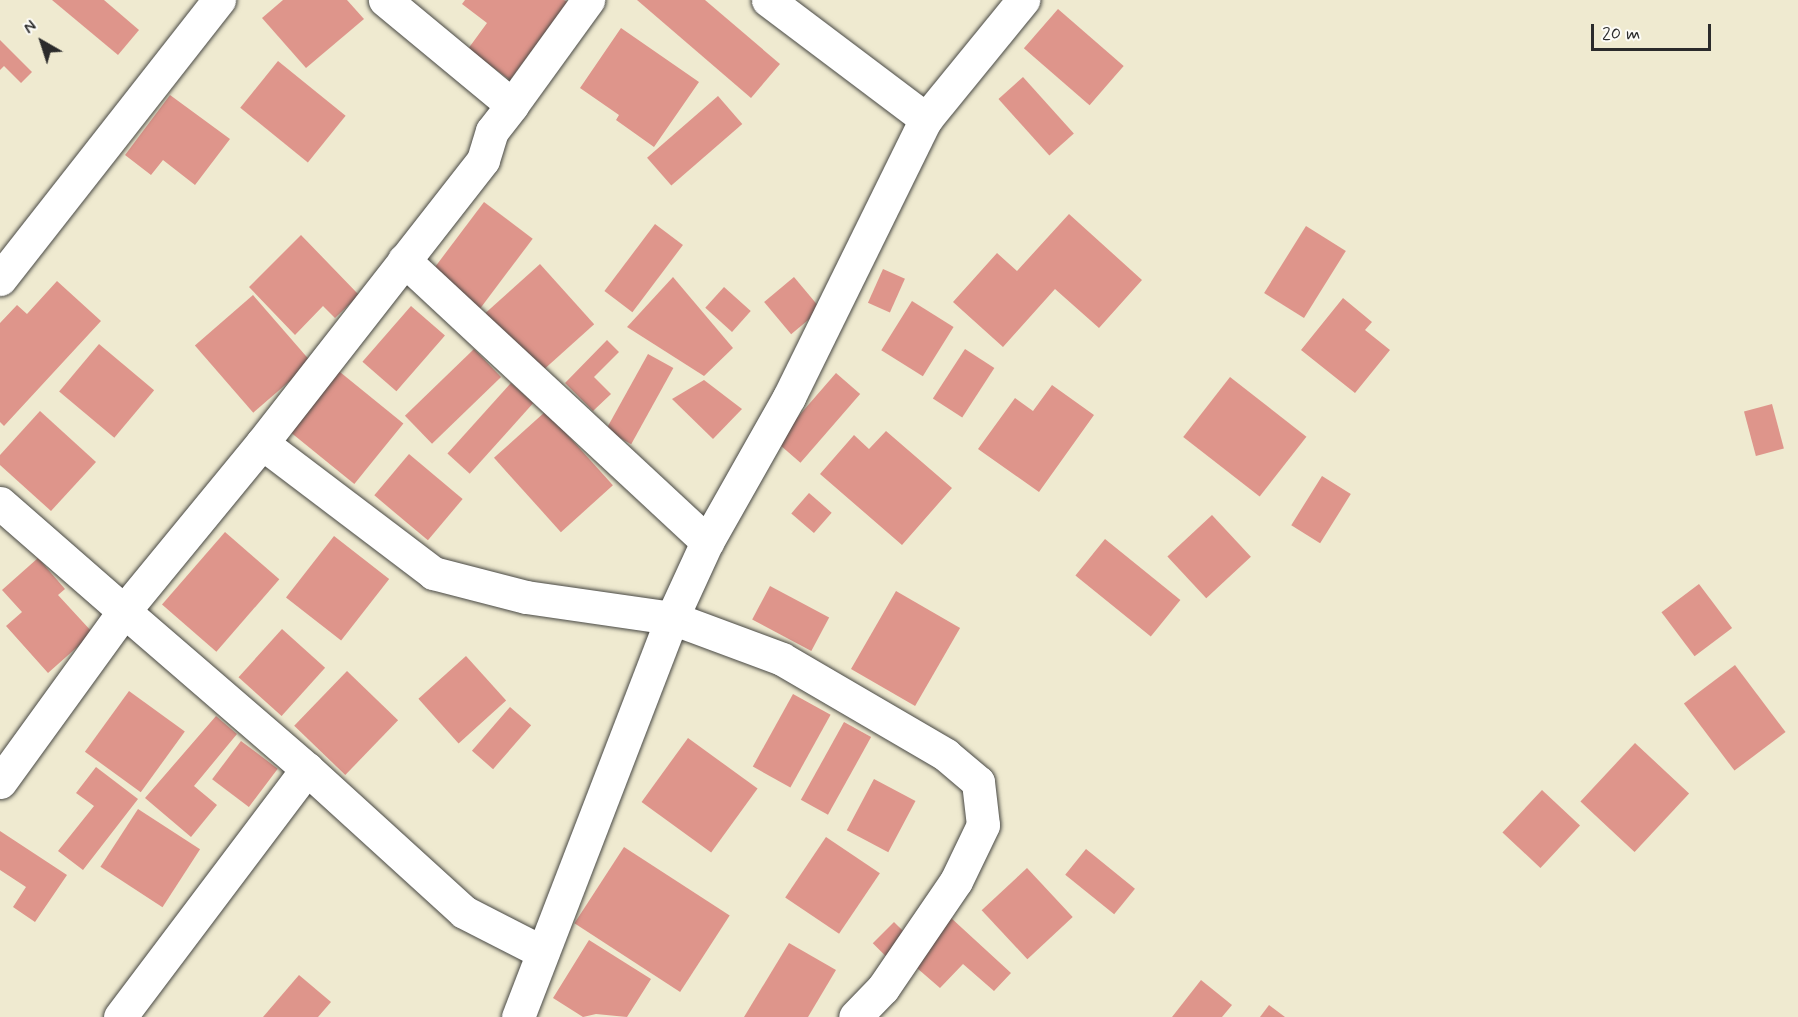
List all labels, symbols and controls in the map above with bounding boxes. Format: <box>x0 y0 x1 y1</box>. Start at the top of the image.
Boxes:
north arrow <box>12 12 72 72</box>
scale bar <box>1594 12 1714 50</box>
text: N <box>20 16 41 39</box>
text: 20 m <box>1602 22 1640 46</box>

